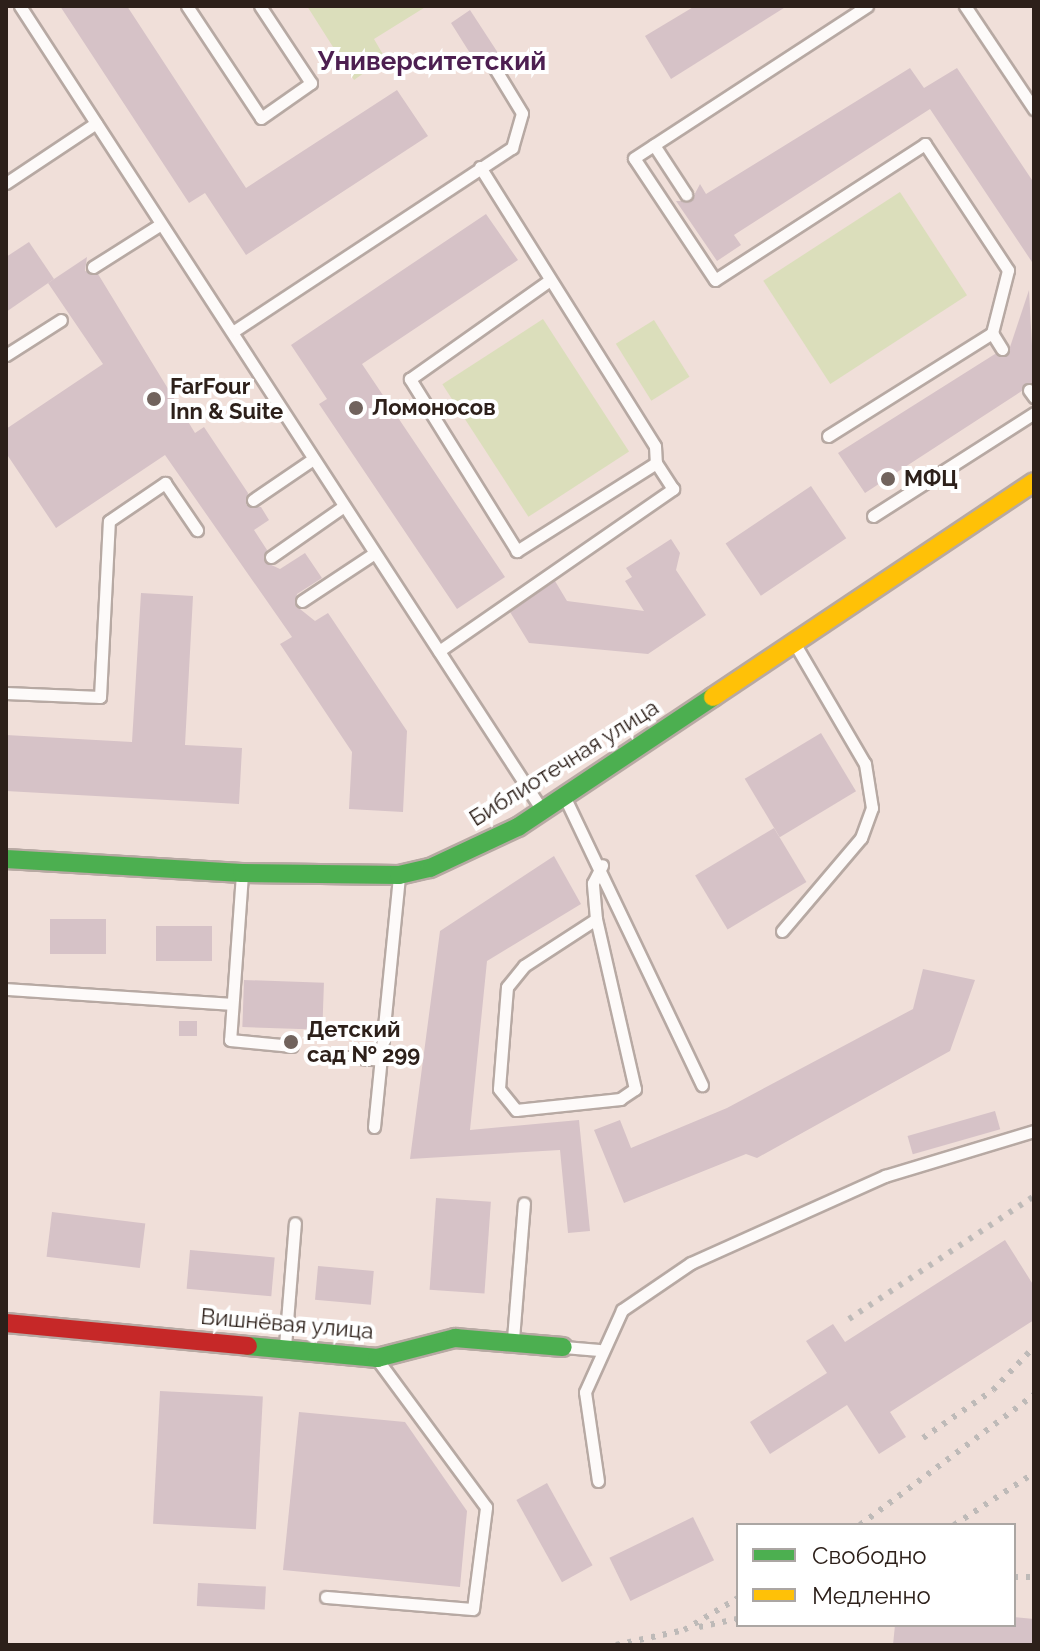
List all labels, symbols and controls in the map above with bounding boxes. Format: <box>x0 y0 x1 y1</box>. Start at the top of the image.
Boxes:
district label: Университетский <box>318 46 546 78</box>
place label: FarFour Inn & Suite <box>170 373 283 424</box>
marker: FarFour Inn & Suite <box>145 390 163 408</box>
place label: Ломоносов <box>372 395 496 421</box>
marker: Ломоносов <box>347 399 365 417</box>
place label: МФЦ <box>904 466 958 492</box>
marker: МФЦ <box>879 470 897 488</box>
street label: Библиотечная улица <box>464 694 664 832</box>
place label: Детский сад № 299 <box>307 1016 420 1068</box>
marker: Детский сад № 299 <box>282 1033 300 1051</box>
street label: Вишнёвая улица <box>199 1303 375 1345</box>
legend <box>736 1523 1016 1627</box>
text: Свободно <box>812 1541 927 1570</box>
text: Медленно <box>812 1581 931 1610</box>

